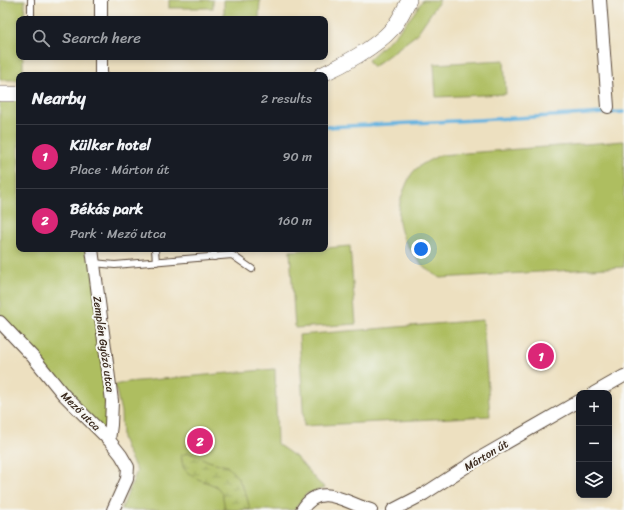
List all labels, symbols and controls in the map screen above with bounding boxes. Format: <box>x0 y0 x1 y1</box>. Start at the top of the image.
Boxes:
search box <box>16 16 328 60</box>
text: Search here <box>62 25 141 51</box>
icon: search <box>30 27 52 49</box>
text: Nearby <box>32 83 86 113</box>
text: 2 results <box>261 87 312 110</box>
text: Külker hotel <box>70 132 151 158</box>
text: 1 <box>42 145 48 168</box>
text: 90 m <box>282 145 312 168</box>
text: Place · Márton út <box>70 158 169 181</box>
text: Békás park <box>70 196 143 222</box>
text: 2 <box>41 209 49 232</box>
text: 160 m <box>277 209 312 232</box>
text: Park · Mező utca <box>70 222 166 245</box>
your location <box>411 239 431 259</box>
street label: Zemplén Győző utca <box>87 295 120 394</box>
pin: 1 <box>528 341 554 371</box>
street label: Mező utca <box>56 387 105 436</box>
map controls <box>576 390 612 498</box>
button: + <box>576 390 612 426</box>
pin: 2 <box>187 426 213 456</box>
button: − <box>576 426 612 462</box>
street label: Márton út <box>460 435 512 476</box>
button: layers <box>576 462 612 498</box>

